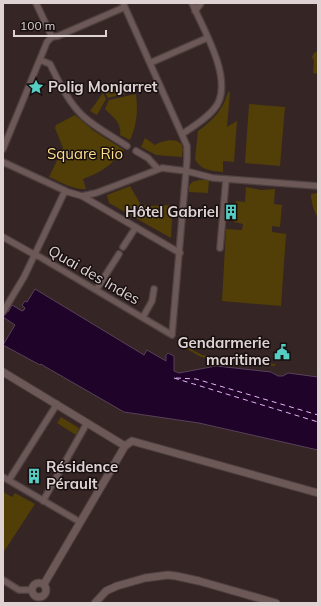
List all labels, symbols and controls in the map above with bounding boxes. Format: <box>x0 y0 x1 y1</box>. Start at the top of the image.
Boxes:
scale bar <box>14 12 106 38</box>
text: 100 m <box>20 18 55 33</box>
place label: Polig Monjarret <box>48 77 158 96</box>
place icon: Polig Monjarret <box>27 78 45 96</box>
park label: Square Rio <box>47 144 123 163</box>
place label: Hôtel Gabriel <box>125 202 219 221</box>
building icon: Hôtel Gabriel <box>222 203 240 221</box>
street label: Quai des Indes <box>45 241 143 308</box>
place label: Gendarmerie maritime <box>177 333 270 369</box>
public building icon: Gendarmerie maritime <box>273 343 291 361</box>
place label: Résidence Pérault <box>46 457 118 493</box>
building icon: Résidence Pérault <box>25 467 43 485</box>

